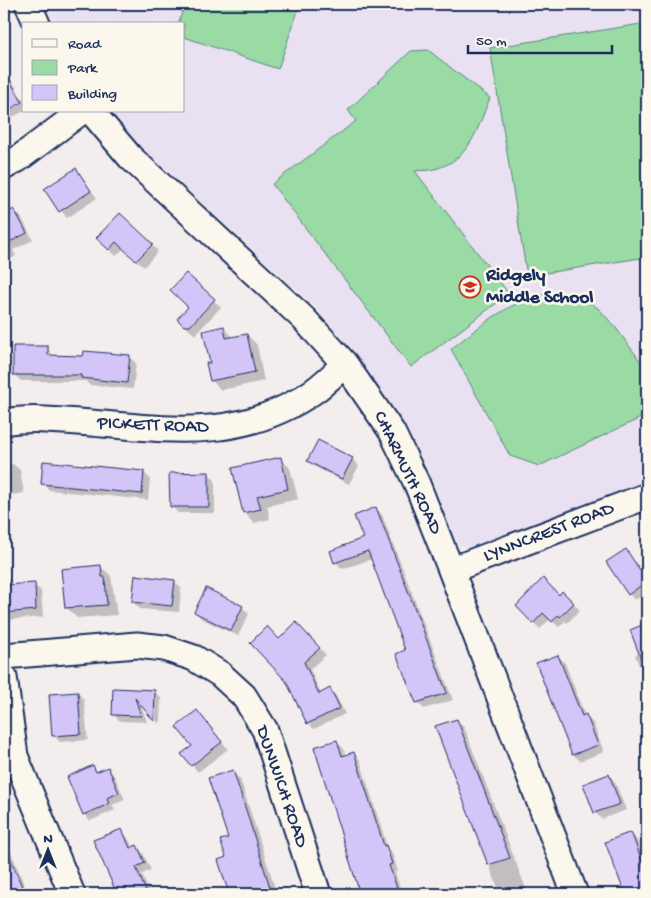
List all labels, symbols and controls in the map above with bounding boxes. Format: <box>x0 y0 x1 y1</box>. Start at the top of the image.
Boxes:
legend <box>22 22 185 112</box>
scale bar <box>468 22 612 54</box>
text: 50 m <box>476 33 507 51</box>
text: Road <box>68 36 102 54</box>
text: Park <box>67 60 98 78</box>
text: Building <box>67 86 117 104</box>
place label: Ridgely Middle School <box>485 265 593 310</box>
school or university icon: Ridgely Middle School <box>458 275 482 299</box>
street label: CHARMUTH ROAD <box>367 408 447 539</box>
street label: PICKETT ROAD <box>96 413 210 439</box>
street label: LYNNCREST ROAD <box>480 497 618 569</box>
street label: DUNWICH ROAD <box>249 721 313 851</box>
north arrow <box>22 826 72 876</box>
text: N <box>43 831 53 848</box>

